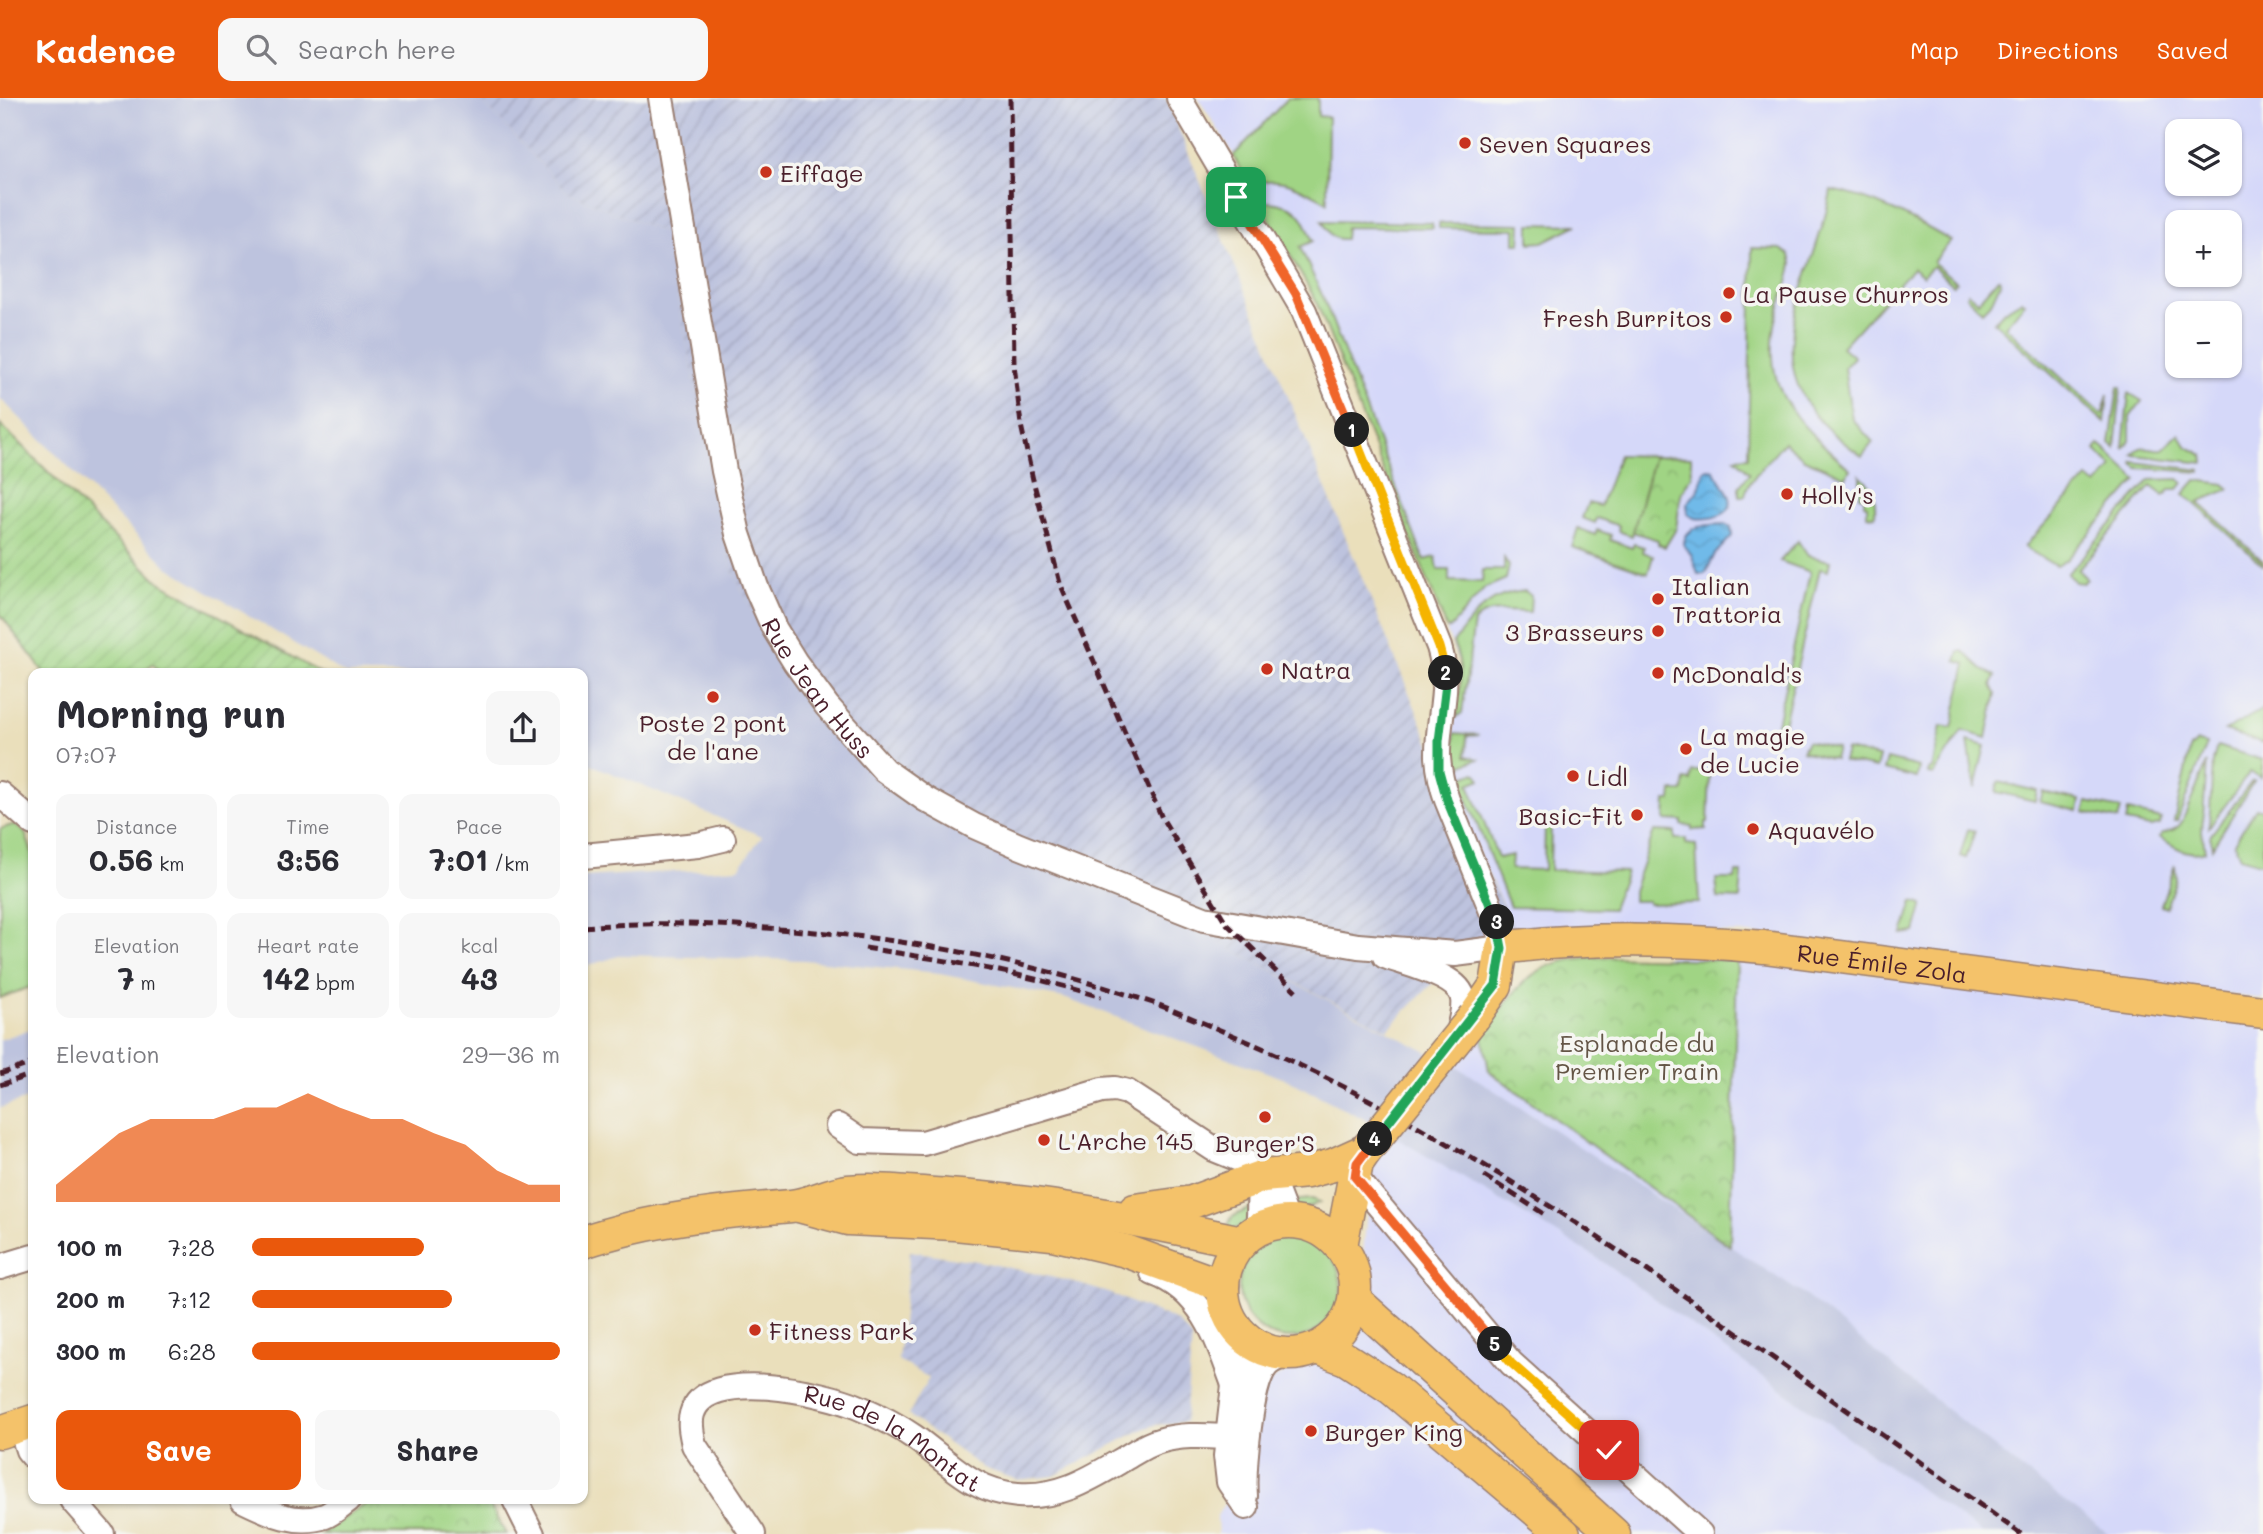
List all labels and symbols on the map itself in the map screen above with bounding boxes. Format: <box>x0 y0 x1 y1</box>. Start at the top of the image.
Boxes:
place label: Seven Squares <box>1479 128 1651 159</box>
marker: Seven Squares <box>1457 135 1473 151</box>
place label: Eiffage <box>780 157 864 188</box>
marker: Eiffage <box>758 164 774 180</box>
pin <box>1206 167 1266 227</box>
place label: La Pause Churros <box>1743 278 1949 309</box>
marker: La Pause Churros <box>1721 285 1737 301</box>
place label: Fresh Burritos <box>1543 302 1712 333</box>
marker: Fresh Burritos <box>1718 309 1734 325</box>
pin: 1 <box>1334 412 1370 448</box>
place label: Holly's <box>1801 479 1874 510</box>
marker: Holly's <box>1779 486 1795 502</box>
place label: Italian Trattoria <box>1672 570 1782 629</box>
marker: Italian Trattoria <box>1650 591 1666 607</box>
street label: Rue Jean Huss <box>756 613 881 764</box>
place label: 3 Brasseurs <box>1505 616 1644 647</box>
marker: 3 Brasseurs <box>1650 623 1666 639</box>
place label: Natra <box>1281 654 1351 685</box>
pin: 2 <box>1428 656 1464 690</box>
place label: McDonald's <box>1672 658 1802 689</box>
marker: Natra <box>1259 661 1275 677</box>
marker: McDonald's <box>1650 665 1666 681</box>
marker: Poste 2 pont de l'ane <box>705 689 721 705</box>
place label: Poste 2 pont de l'ane <box>639 707 787 766</box>
place label: La magie de Lucie <box>1700 720 1805 779</box>
marker: La magie de Lucie <box>1678 741 1694 757</box>
place label: Lidl <box>1587 761 1628 792</box>
marker: Lidl <box>1565 768 1581 784</box>
place label: Basic-Fit <box>1519 800 1623 831</box>
marker: Basic-Fit <box>1629 807 1645 823</box>
place label: Aquavélo <box>1767 814 1874 845</box>
marker: Aquavélo <box>1745 821 1761 837</box>
pin: 3 <box>1480 904 1514 940</box>
street label: Rue Émile Zola <box>1795 936 1969 989</box>
park label: Esplanade du Premier Train <box>1555 1027 1719 1086</box>
marker: Burger'S <box>1257 1109 1273 1125</box>
pin: 4 <box>1358 1122 1392 1156</box>
place label: L'Arche 145 <box>1058 1125 1194 1156</box>
place label: Burger'S <box>1215 1127 1315 1158</box>
marker: L'Arche 145 <box>1036 1132 1052 1148</box>
place label: Fitness Park <box>769 1315 914 1346</box>
marker: Fitness Park <box>747 1322 763 1338</box>
pin: 5 <box>1478 1326 1512 1362</box>
street label: Rue de la Montat <box>801 1377 987 1498</box>
place label: Burger King <box>1325 1416 1463 1447</box>
pin <box>1579 1420 1639 1480</box>
marker: Burger King <box>1303 1423 1319 1439</box>

